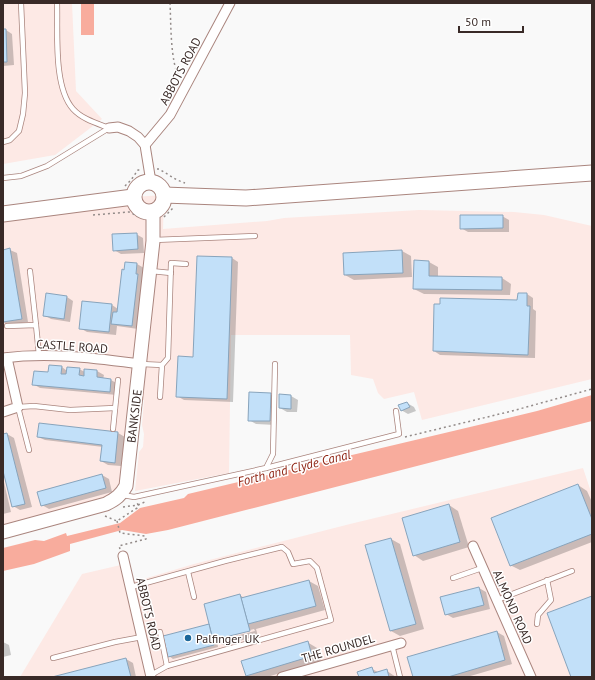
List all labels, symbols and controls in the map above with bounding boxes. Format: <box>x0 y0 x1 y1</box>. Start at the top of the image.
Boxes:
scale bar <box>459 8 523 34</box>
text: 50 m <box>465 14 491 29</box>
street label: ABBOTS ROAD <box>156 35 204 107</box>
street label: CASTLE ROAD <box>36 336 108 356</box>
street label: BANKSIDE <box>123 388 145 444</box>
water label: Forth and Clyde Canal <box>235 446 353 490</box>
street label: ALMOND ROAD <box>490 568 536 646</box>
street label: ABBOTS ROAD <box>133 576 165 652</box>
street label: THE ROUNDEL <box>300 630 376 666</box>
place label: Palfinger UK <box>196 631 260 646</box>
marker: Palfinger UK <box>183 633 193 643</box>

